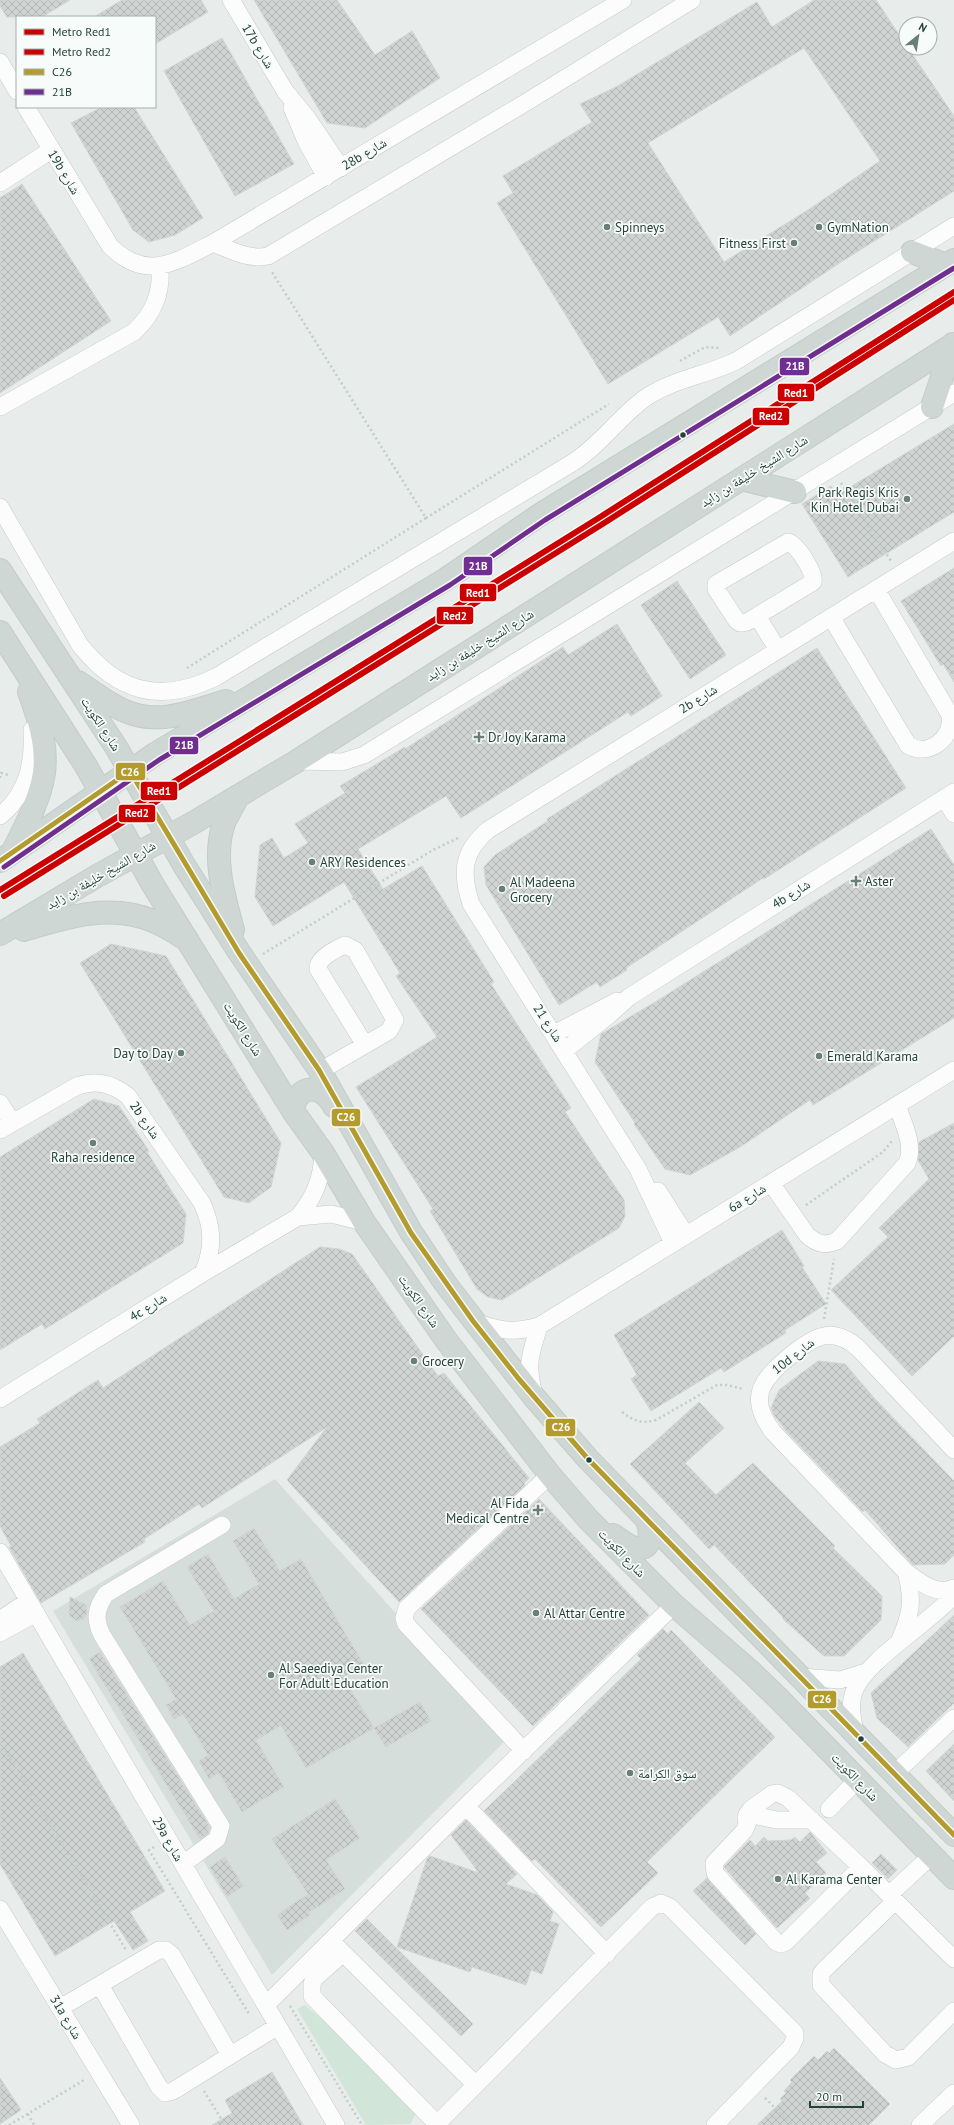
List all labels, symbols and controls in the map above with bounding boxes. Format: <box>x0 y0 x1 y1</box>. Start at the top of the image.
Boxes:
legend <box>16 16 156 108</box>
north arrow <box>898 16 938 56</box>
text: N <box>916 19 930 35</box>
street label: 17b شارع <box>237 20 278 72</box>
text: Metro Red1 <box>52 24 111 39</box>
text: Metro Red2 <box>52 44 111 59</box>
text: C26 <box>52 64 72 79</box>
text: 21B <box>52 84 72 99</box>
street label: 28b شارع <box>338 134 390 175</box>
street label: 19b شارع <box>43 146 84 198</box>
place label: Spinneys <box>615 219 665 236</box>
place label: GymNation <box>827 219 889 236</box>
marker: Spinneys <box>602 222 612 232</box>
marker: GymNation <box>814 222 824 232</box>
place label: Fitness First <box>719 235 787 252</box>
marker: Fitness First <box>789 238 799 248</box>
line badge: 21B <box>779 357 810 376</box>
text: 21B <box>786 359 805 373</box>
line badge: Red1 <box>777 383 815 402</box>
text: Red1 <box>784 386 808 400</box>
line badge: Red2 <box>752 407 790 426</box>
text: Red2 <box>759 409 783 423</box>
unlabelled marker <box>678 430 688 440</box>
street label: شارع الشيخ خليفة بن زايد <box>697 431 811 512</box>
place label: Park Regis Kris Kin Hotel Dubai <box>811 484 899 516</box>
marker: Park Regis Kris Kin Hotel Dubai <box>902 494 912 504</box>
line badge: 21B <box>463 556 493 576</box>
text: 21B <box>469 559 488 573</box>
line badge: Red1 <box>459 583 497 602</box>
text: Red1 <box>466 586 490 600</box>
street label: شارع الشيخ خليفة بن زايد <box>423 605 537 686</box>
line badge: Red2 <box>436 606 474 625</box>
text: Red2 <box>443 609 467 623</box>
street label: 2b شارع <box>676 681 721 718</box>
street label: شارع الكويت <box>76 694 125 755</box>
place label: Dr Joy Karama <box>488 729 566 746</box>
marker: Dr Joy Karama <box>473 731 485 743</box>
line badge: 21B <box>169 736 199 755</box>
text: 21B <box>175 738 194 752</box>
line badge: C26 <box>115 762 146 781</box>
text: C26 <box>121 765 139 779</box>
line badge: Red1 <box>140 781 178 801</box>
text: Red1 <box>147 784 171 798</box>
line badge: Red2 <box>118 804 156 823</box>
text: Red2 <box>125 806 149 820</box>
street label: شارع الشيخ خليفة بن زايد <box>43 837 159 914</box>
place label: ARY Residences <box>320 854 406 871</box>
marker: ARY Residences <box>307 857 317 867</box>
place label: Aster <box>865 873 894 890</box>
place label: Al Madeena Grocery <box>510 874 575 906</box>
marker: Aster <box>850 875 862 887</box>
street label: 4b شارع <box>769 876 814 913</box>
marker: Al Madeena Grocery <box>497 884 507 894</box>
street label: شارع الكويت <box>219 999 266 1060</box>
street label: شارع 21 <box>528 1001 567 1046</box>
place label: Day to Day <box>113 1045 173 1062</box>
marker: Day to Day <box>176 1048 186 1058</box>
place label: Emerald Karama <box>827 1048 918 1065</box>
marker: Emerald Karama <box>814 1051 824 1061</box>
street label: 2b شارع <box>125 1098 164 1143</box>
line badge: C26 <box>331 1108 361 1127</box>
text: C26 <box>337 1110 355 1124</box>
marker: Raha residence <box>88 1138 98 1148</box>
place label: Raha residence <box>51 1149 135 1166</box>
street label: 6a شارع <box>725 1180 770 1217</box>
street label: شارع الكويت <box>394 1271 444 1332</box>
street label: 4c شارع <box>126 1289 170 1326</box>
street label: 10d شارع <box>768 1334 818 1379</box>
place label: Grocery <box>422 1353 464 1370</box>
marker: Grocery <box>409 1356 419 1366</box>
line badge: C26 <box>545 1418 576 1437</box>
text: C26 <box>552 1420 570 1434</box>
unlabelled marker <box>584 1455 594 1465</box>
place label: Al Fida Medical Centre <box>446 1495 529 1527</box>
marker: Al Fida Medical Centre <box>532 1504 544 1516</box>
street label: شارع الكويت <box>594 1525 649 1582</box>
place label: Al Attar Centre <box>544 1605 625 1622</box>
marker: Al Attar Centre <box>531 1608 541 1618</box>
place label: Al Saeediya Center For Adult Education <box>279 1660 389 1692</box>
marker: Al Saeediya Center For Adult Education <box>266 1670 276 1680</box>
line badge: C26 <box>807 1690 837 1709</box>
text: C26 <box>813 1692 831 1706</box>
unlabelled marker <box>856 1734 866 1744</box>
street label: شارع الكويت <box>827 1749 882 1806</box>
place label: سوق الكرامة <box>638 1765 697 1782</box>
marker: سوق الكرامة <box>625 1768 635 1778</box>
street label: 29a شارع <box>148 1814 188 1865</box>
place label: Al Karama Center <box>786 1871 883 1888</box>
marker: Al Karama Center <box>773 1874 783 1884</box>
street label: 31a شارع <box>45 1992 86 2043</box>
scale bar <box>810 2083 863 2109</box>
text: 20 m <box>816 2089 842 2104</box>

